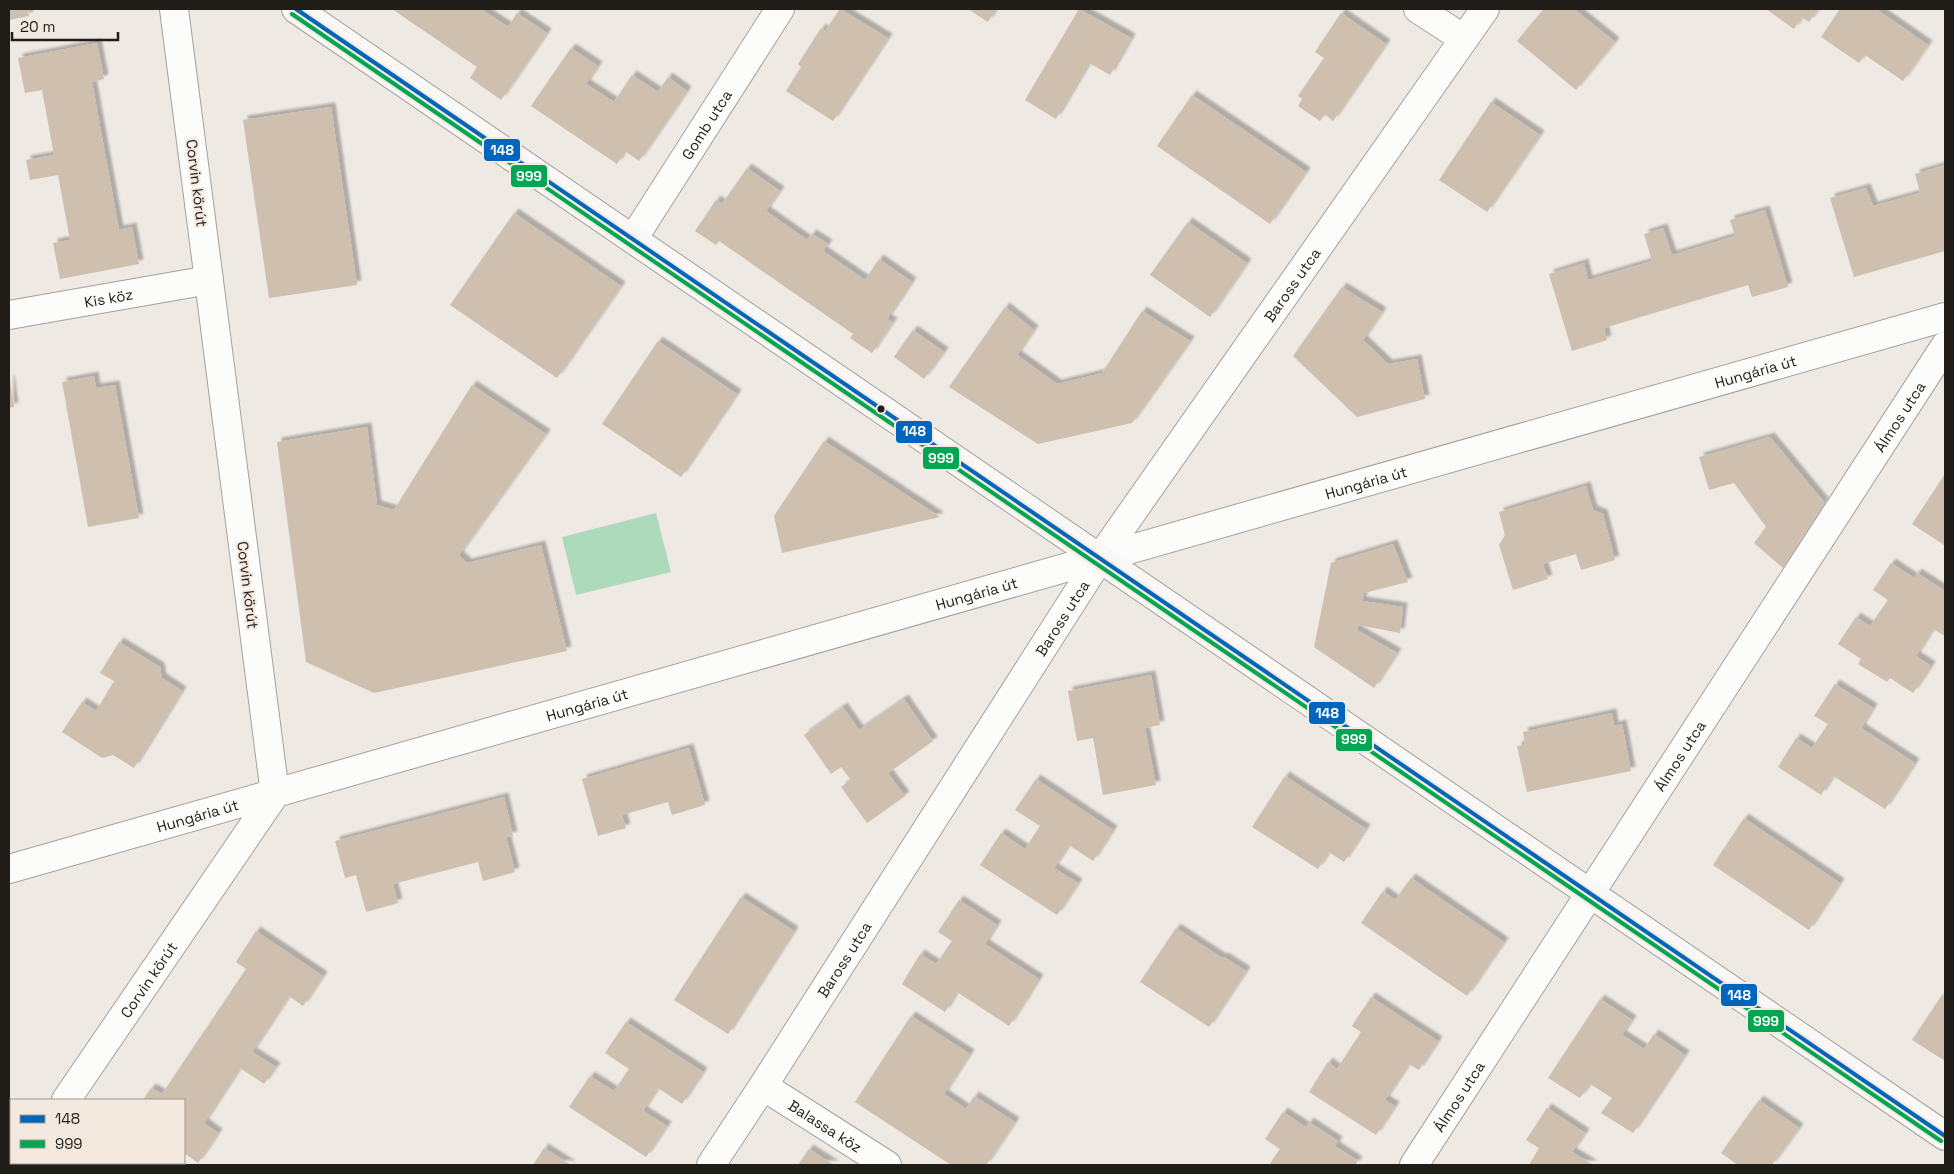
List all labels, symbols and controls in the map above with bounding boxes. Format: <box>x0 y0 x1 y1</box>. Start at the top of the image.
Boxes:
scale bar <box>12 10 119 42</box>
text: 20 m <box>20 17 55 36</box>
street label: Gomb utca <box>677 86 736 163</box>
street label: Corvin körút <box>182 138 212 228</box>
line badge: 148 <box>483 138 521 162</box>
text: 148 <box>490 141 514 159</box>
line badge: 999 <box>510 164 548 188</box>
text: 999 <box>516 167 542 185</box>
street label: Baross utca <box>1259 243 1325 325</box>
street label: Kis köz <box>83 284 134 311</box>
street label: Hungária út <box>1712 350 1799 392</box>
street label: Álmos utca <box>1869 377 1929 456</box>
unlabelled marker <box>876 404 886 414</box>
line badge: 148 <box>895 420 933 444</box>
text: 148 <box>902 422 926 440</box>
line badge: 999 <box>922 446 960 470</box>
text: 999 <box>928 449 954 467</box>
street label: Hungária út <box>1323 461 1409 503</box>
street label: Corvin körút <box>233 540 263 630</box>
street label: Hungária út <box>933 572 1020 614</box>
street label: Baross utca <box>1031 576 1093 659</box>
street label: Hungária út <box>544 683 630 725</box>
line badge: 148 <box>1308 701 1346 725</box>
text: 148 <box>1315 704 1339 722</box>
street label: Álmos utca <box>1650 716 1710 794</box>
line badge: 999 <box>1335 728 1373 752</box>
text: 999 <box>1341 730 1367 748</box>
street label: Hungária út <box>154 795 241 836</box>
street label: Baross utca <box>813 917 875 1001</box>
street label: Corvin körút <box>116 938 181 1021</box>
line badge: 148 <box>1720 983 1758 1007</box>
text: 148 <box>1727 986 1751 1004</box>
line badge: 999 <box>1747 1009 1785 1033</box>
text: 999 <box>1753 1012 1779 1030</box>
street label: Álmos utca <box>1429 1057 1489 1135</box>
street label: Balassa köz <box>785 1095 866 1156</box>
legend <box>10 1099 185 1164</box>
text: 148 <box>55 1109 80 1128</box>
text: 999 <box>55 1134 83 1153</box>

